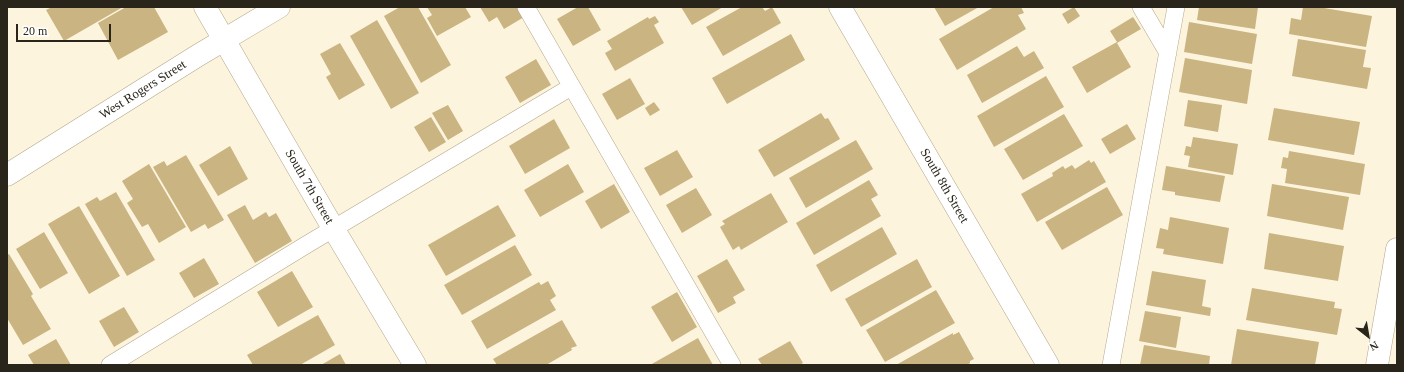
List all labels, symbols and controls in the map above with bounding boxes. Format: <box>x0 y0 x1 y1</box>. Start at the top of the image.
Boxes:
scale bar <box>18 16 113 42</box>
text: 20 m <box>23 24 47 38</box>
street label: West Rogers Street <box>97 57 189 123</box>
street label: South 8th Street <box>916 146 972 226</box>
street label: South 7th Street <box>281 147 337 227</box>
north arrow <box>1348 316 1388 356</box>
text: N <box>1368 339 1381 353</box>

